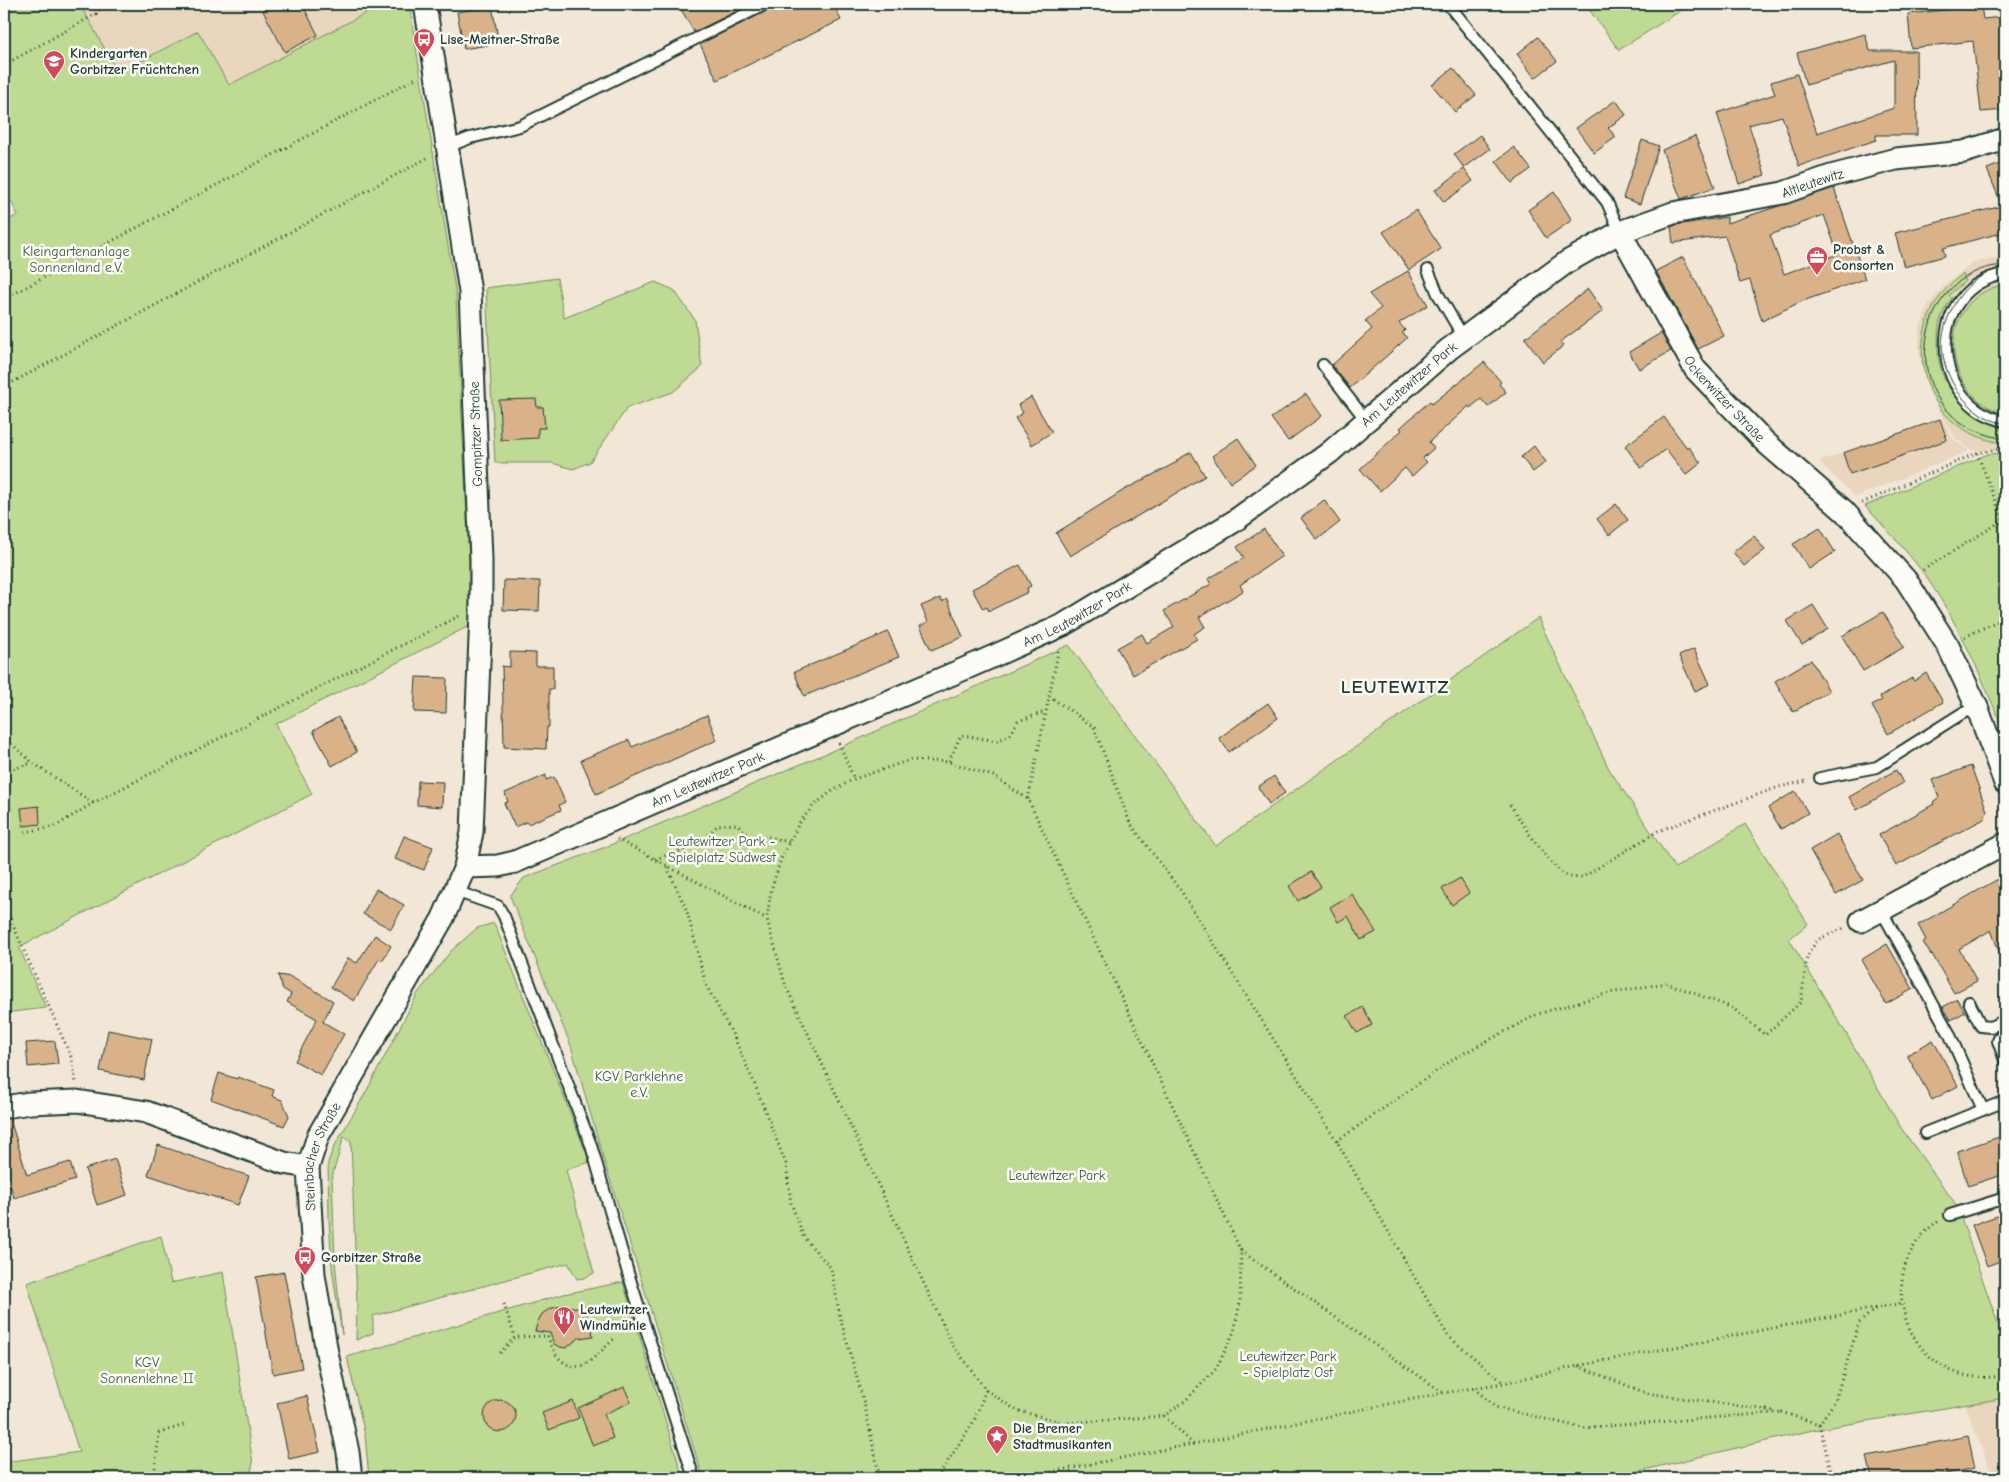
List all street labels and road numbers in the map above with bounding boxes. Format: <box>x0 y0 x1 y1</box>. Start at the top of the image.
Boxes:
street label: Altleutewitz <box>1779 165 1845 201</box>
street label: Am Leutewitzer Park <box>1357 338 1460 430</box>
street label: Ockerwitzer Straße <box>1681 352 1769 446</box>
street label: Gompitzer Straße <box>466 381 486 487</box>
street label: Am Leutewitzer Park <box>1020 577 1134 650</box>
street label: Am Leutewitzer Park <box>648 747 767 811</box>
street label: Steinbacher Straße <box>299 1099 344 1211</box>

